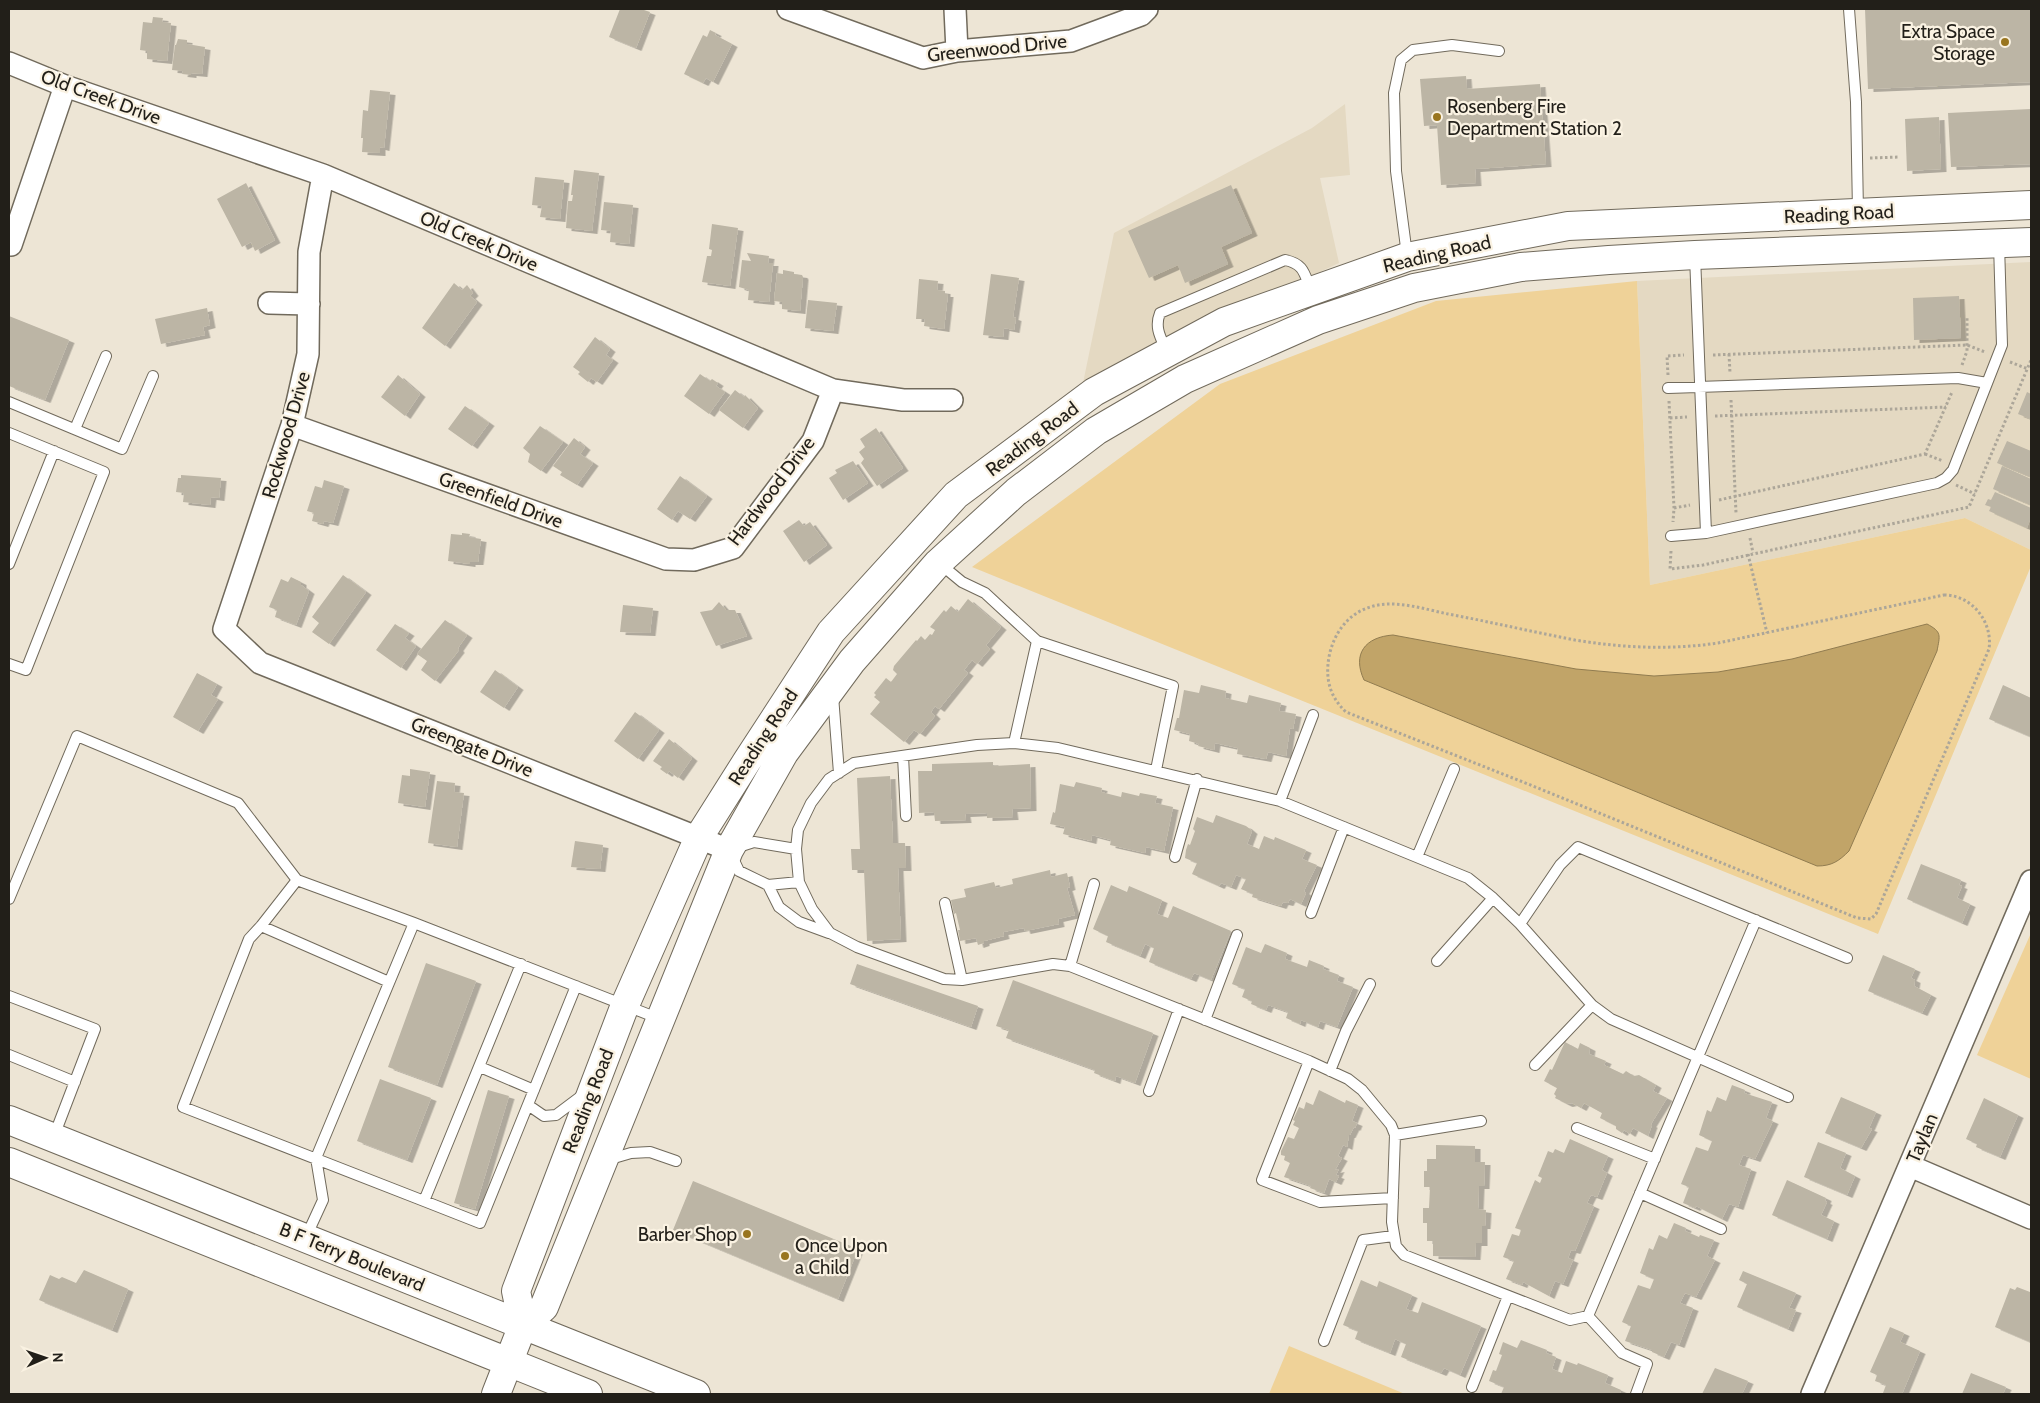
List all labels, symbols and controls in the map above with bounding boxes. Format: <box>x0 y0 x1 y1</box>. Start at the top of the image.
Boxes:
place label: Extra Space Storage <box>1901 20 1995 65</box>
street label: Greenwood Drive <box>926 29 1068 67</box>
marker: Extra Space Storage <box>1999 36 2011 48</box>
street label: Old Creek Drive <box>38 65 164 129</box>
place label: Rosenberg Fire Department Station 2 <box>1447 95 1622 140</box>
marker: Rosenberg Fire Department Station 2 <box>1431 111 1443 123</box>
street label: Reading Road <box>1783 200 1895 228</box>
street label: Old Creek Drive <box>417 206 542 276</box>
street label: Reading Road <box>1381 230 1493 278</box>
street label: Rockwood Drive <box>257 369 315 501</box>
street label: Reading Road <box>981 397 1083 481</box>
street label: Hardwood Drive <box>722 432 820 550</box>
street label: Greenfield Drive <box>436 467 566 533</box>
street label: Reading Road <box>723 685 803 789</box>
street label: Greengate Drive <box>408 712 537 782</box>
street label: Reading Road <box>558 1045 618 1157</box>
street label: Taylan <box>1901 1110 1943 1166</box>
street label: B F Terry Boulevard <box>276 1217 428 1297</box>
place label: Barber Shop <box>638 1223 737 1246</box>
marker: Barber Shop <box>741 1228 753 1240</box>
place label: Once Upon a Child <box>795 1234 888 1279</box>
marker: Once Upon a Child <box>779 1250 791 1262</box>
north arrow <box>20 1333 70 1383</box>
text: N <box>49 1352 67 1363</box>

